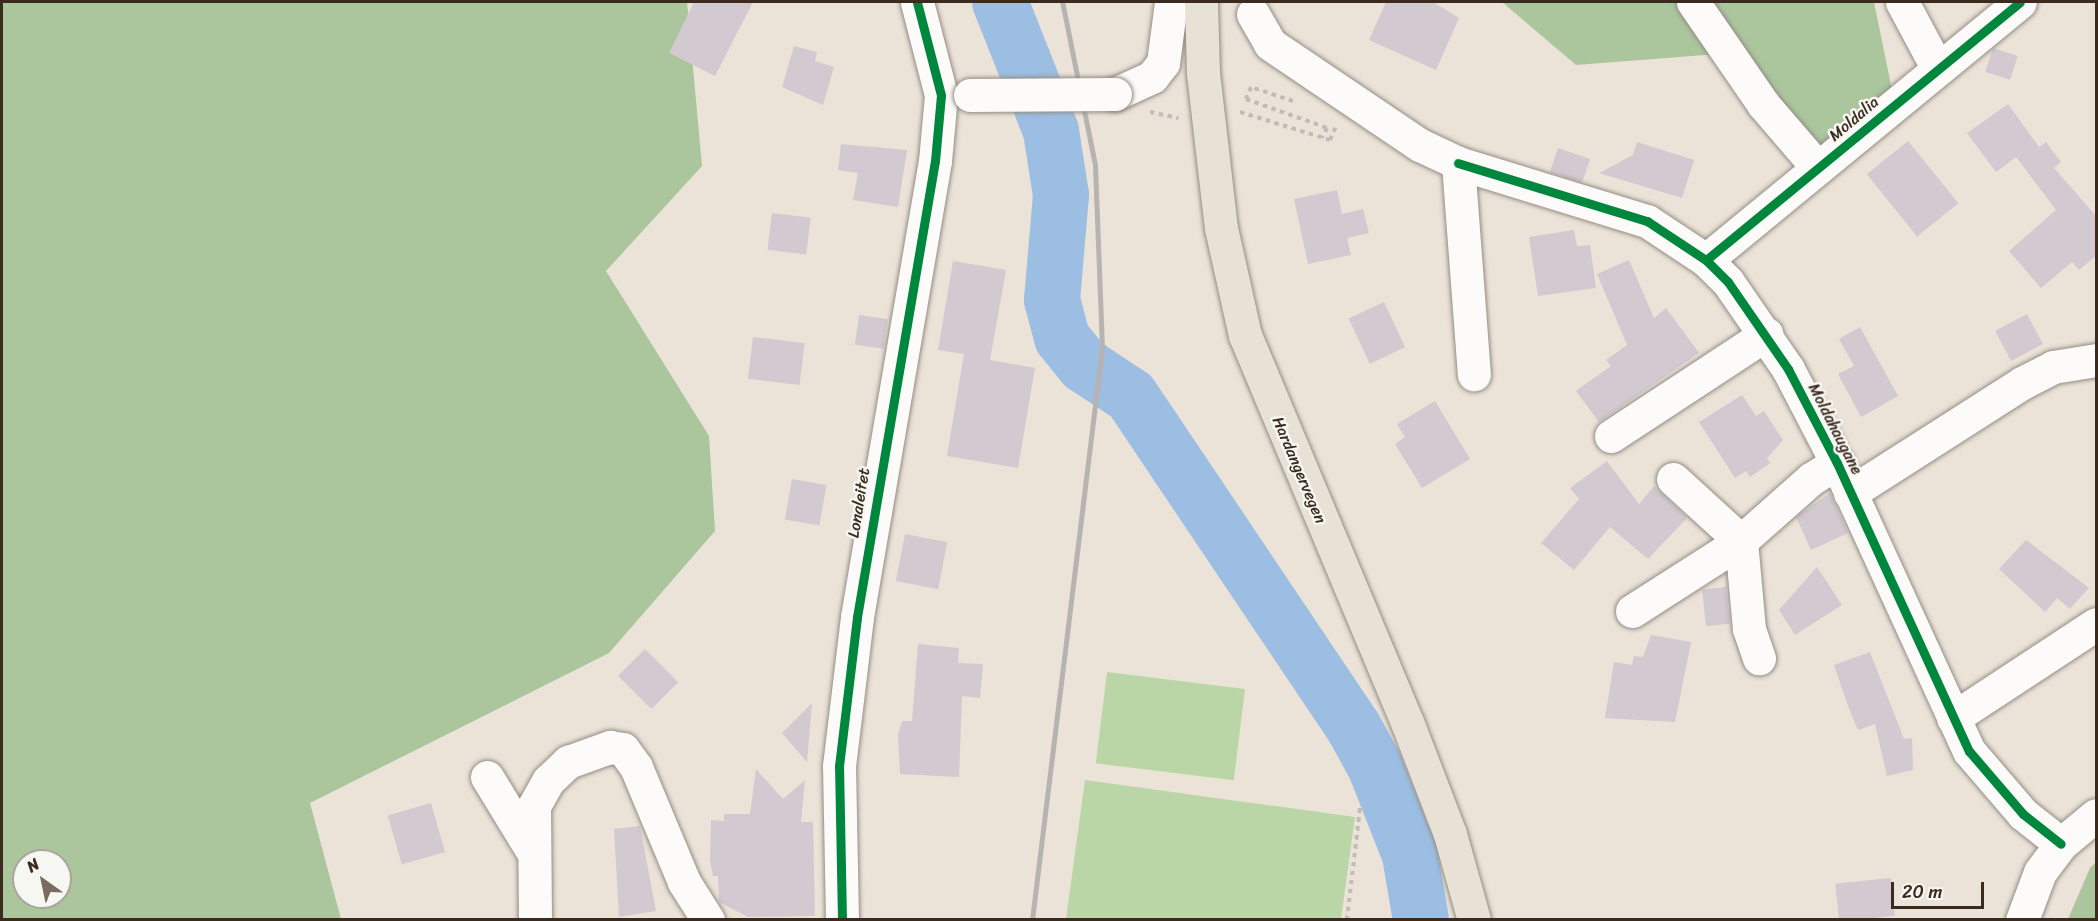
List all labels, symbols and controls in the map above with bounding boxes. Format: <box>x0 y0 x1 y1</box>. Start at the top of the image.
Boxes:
street label: Moldalia <box>1825 93 1883 145</box>
street label: Moldahaugane <box>1804 380 1866 478</box>
street label: Hardangervegen <box>1268 414 1330 526</box>
street label: Lonaleitet <box>844 467 874 539</box>
north arrow <box>12 849 72 909</box>
text: N <box>20 850 46 880</box>
scale bar <box>1894 870 1987 908</box>
text: 20 m <box>1902 876 1942 908</box>

